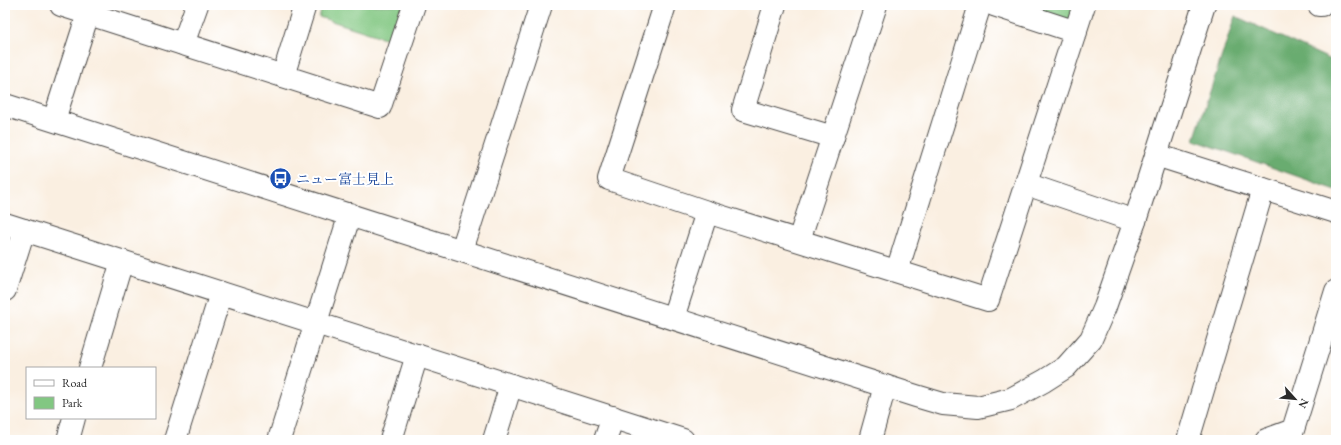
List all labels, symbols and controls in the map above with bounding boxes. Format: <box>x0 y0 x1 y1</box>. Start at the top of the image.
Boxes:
bus stop icon: ニュー富士見上 <box>268 166 294 192</box>
place label: ニュー富士見上 <box>296 170 394 188</box>
legend <box>26 367 156 419</box>
text: Road <box>62 375 88 391</box>
north arrow <box>1275 379 1315 419</box>
text: Park <box>62 395 83 411</box>
text: N <box>1296 396 1312 411</box>

